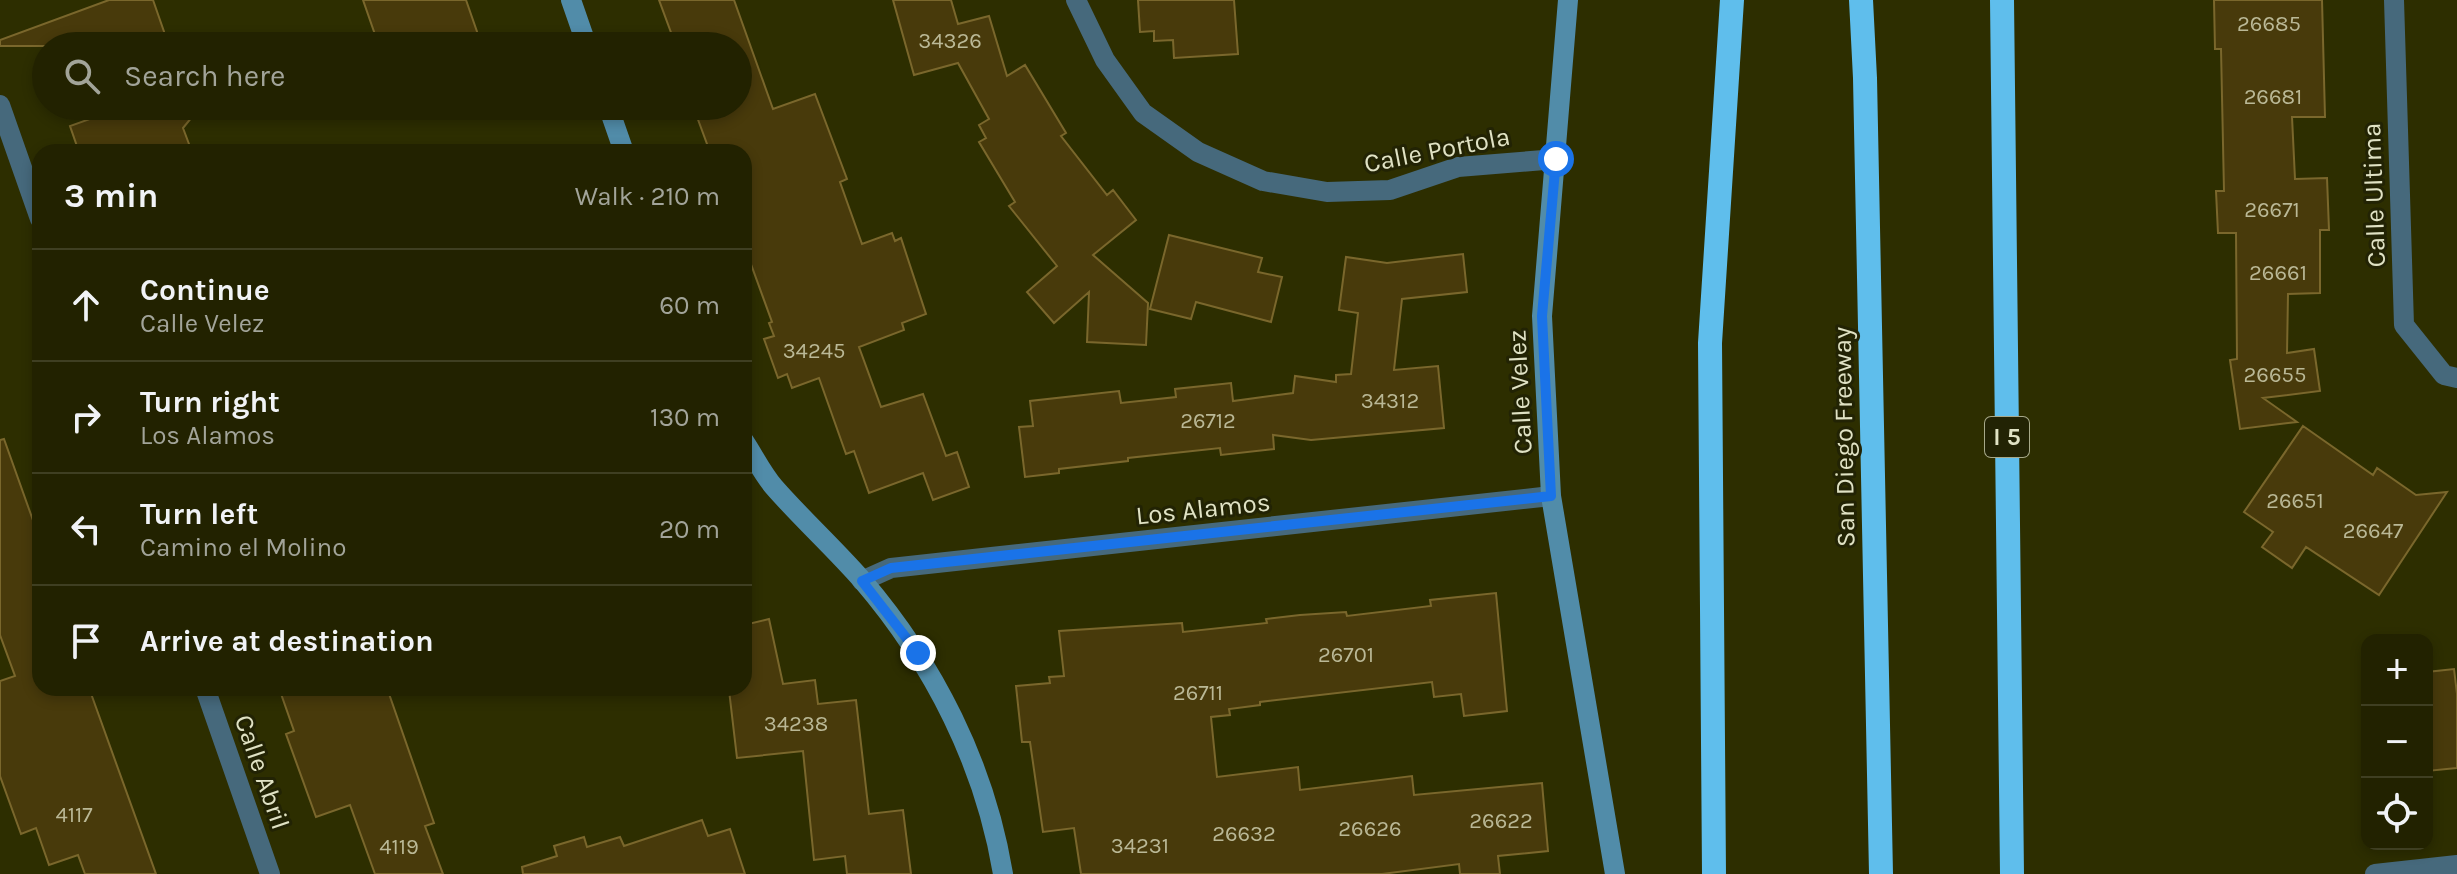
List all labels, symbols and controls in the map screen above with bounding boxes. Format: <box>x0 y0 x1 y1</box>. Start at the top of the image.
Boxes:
house number: 26685 <box>2237 11 2301 37</box>
house number: 34326 <box>918 28 982 54</box>
search box <box>32 32 752 120</box>
icon: search <box>60 54 104 98</box>
text: Search here <box>124 58 285 94</box>
house number: 26681 <box>2244 84 2302 110</box>
street label: Calle Portola <box>1361 121 1513 179</box>
street label: Calle Ultima <box>2356 122 2392 268</box>
route start <box>1538 141 1574 177</box>
text: 3 min <box>64 176 158 216</box>
text: Walk · 210 m <box>575 181 720 212</box>
house number: 26671 <box>2244 197 2300 223</box>
house number: 26661 <box>2249 260 2307 286</box>
text: Continue <box>140 272 270 308</box>
icon: ahead <box>64 283 108 327</box>
text: 60 m <box>659 290 720 321</box>
text: Calle Velez <box>140 308 264 339</box>
street label: San Diego Freeway <box>1827 327 1861 547</box>
street label: Calle Velez <box>1501 329 1539 455</box>
house number: 34245 <box>783 338 845 364</box>
house number: 26655 <box>2244 362 2306 388</box>
text: Turn right <box>140 384 280 420</box>
house number: 34312 <box>1361 388 1419 414</box>
icon: right <box>64 395 108 439</box>
text: 130 m <box>650 402 720 433</box>
house number: 26712 <box>1180 408 1236 434</box>
road number: I 5 <box>1985 417 2029 457</box>
text: Los Alamos <box>140 420 275 451</box>
street label: Los Alamos <box>1134 487 1272 531</box>
house number: 26651 <box>2266 488 2324 514</box>
text: Turn left <box>140 496 258 532</box>
icon: left <box>64 507 108 551</box>
text: 20 m <box>659 514 720 545</box>
house number: 26647 <box>2343 518 2403 544</box>
text: Camino el Molino <box>140 532 346 563</box>
icon: arrive <box>64 619 108 663</box>
text: Arrive at destination <box>140 623 434 659</box>
map controls <box>2361 634 2433 850</box>
button: + <box>2361 634 2433 706</box>
route end <box>900 635 936 671</box>
house number: 26701 <box>1318 642 1374 668</box>
house number: 26711 <box>1173 680 1223 706</box>
button: − <box>2361 706 2433 778</box>
street label: Calle Abril <box>228 711 296 833</box>
house number: 34238 <box>764 711 828 737</box>
button: locate <box>2361 778 2433 850</box>
house number: 4117 <box>55 802 93 828</box>
house number: 26622 <box>1469 808 1533 834</box>
house number: 26626 <box>1338 816 1402 842</box>
house number: 26632 <box>1212 821 1276 847</box>
house number: 34231 <box>1111 833 1169 859</box>
house number: 4119 <box>379 834 419 860</box>

